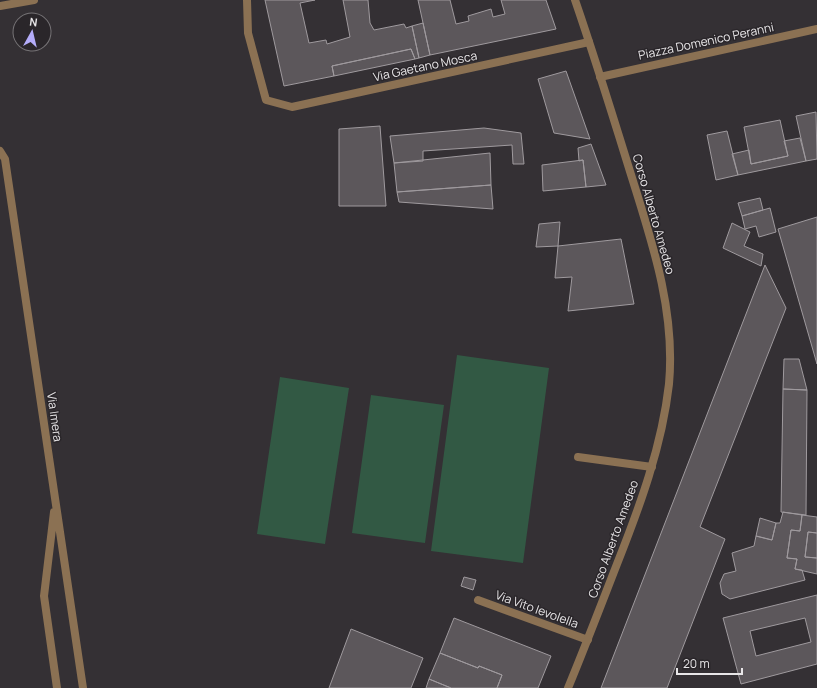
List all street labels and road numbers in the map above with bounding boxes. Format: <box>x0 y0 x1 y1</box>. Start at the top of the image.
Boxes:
street label: Piazza Domenico Peranni <box>637 18 775 64</box>
street label: Via Gaetano Mosca <box>372 47 478 85</box>
street label: Corso Alberto Amedeo <box>629 152 679 276</box>
street label: Via Imera <box>43 391 67 443</box>
street label: Corso Alberto Amedeo <box>584 478 642 600</box>
street label: Via Vito Ievolella <box>493 586 581 632</box>

